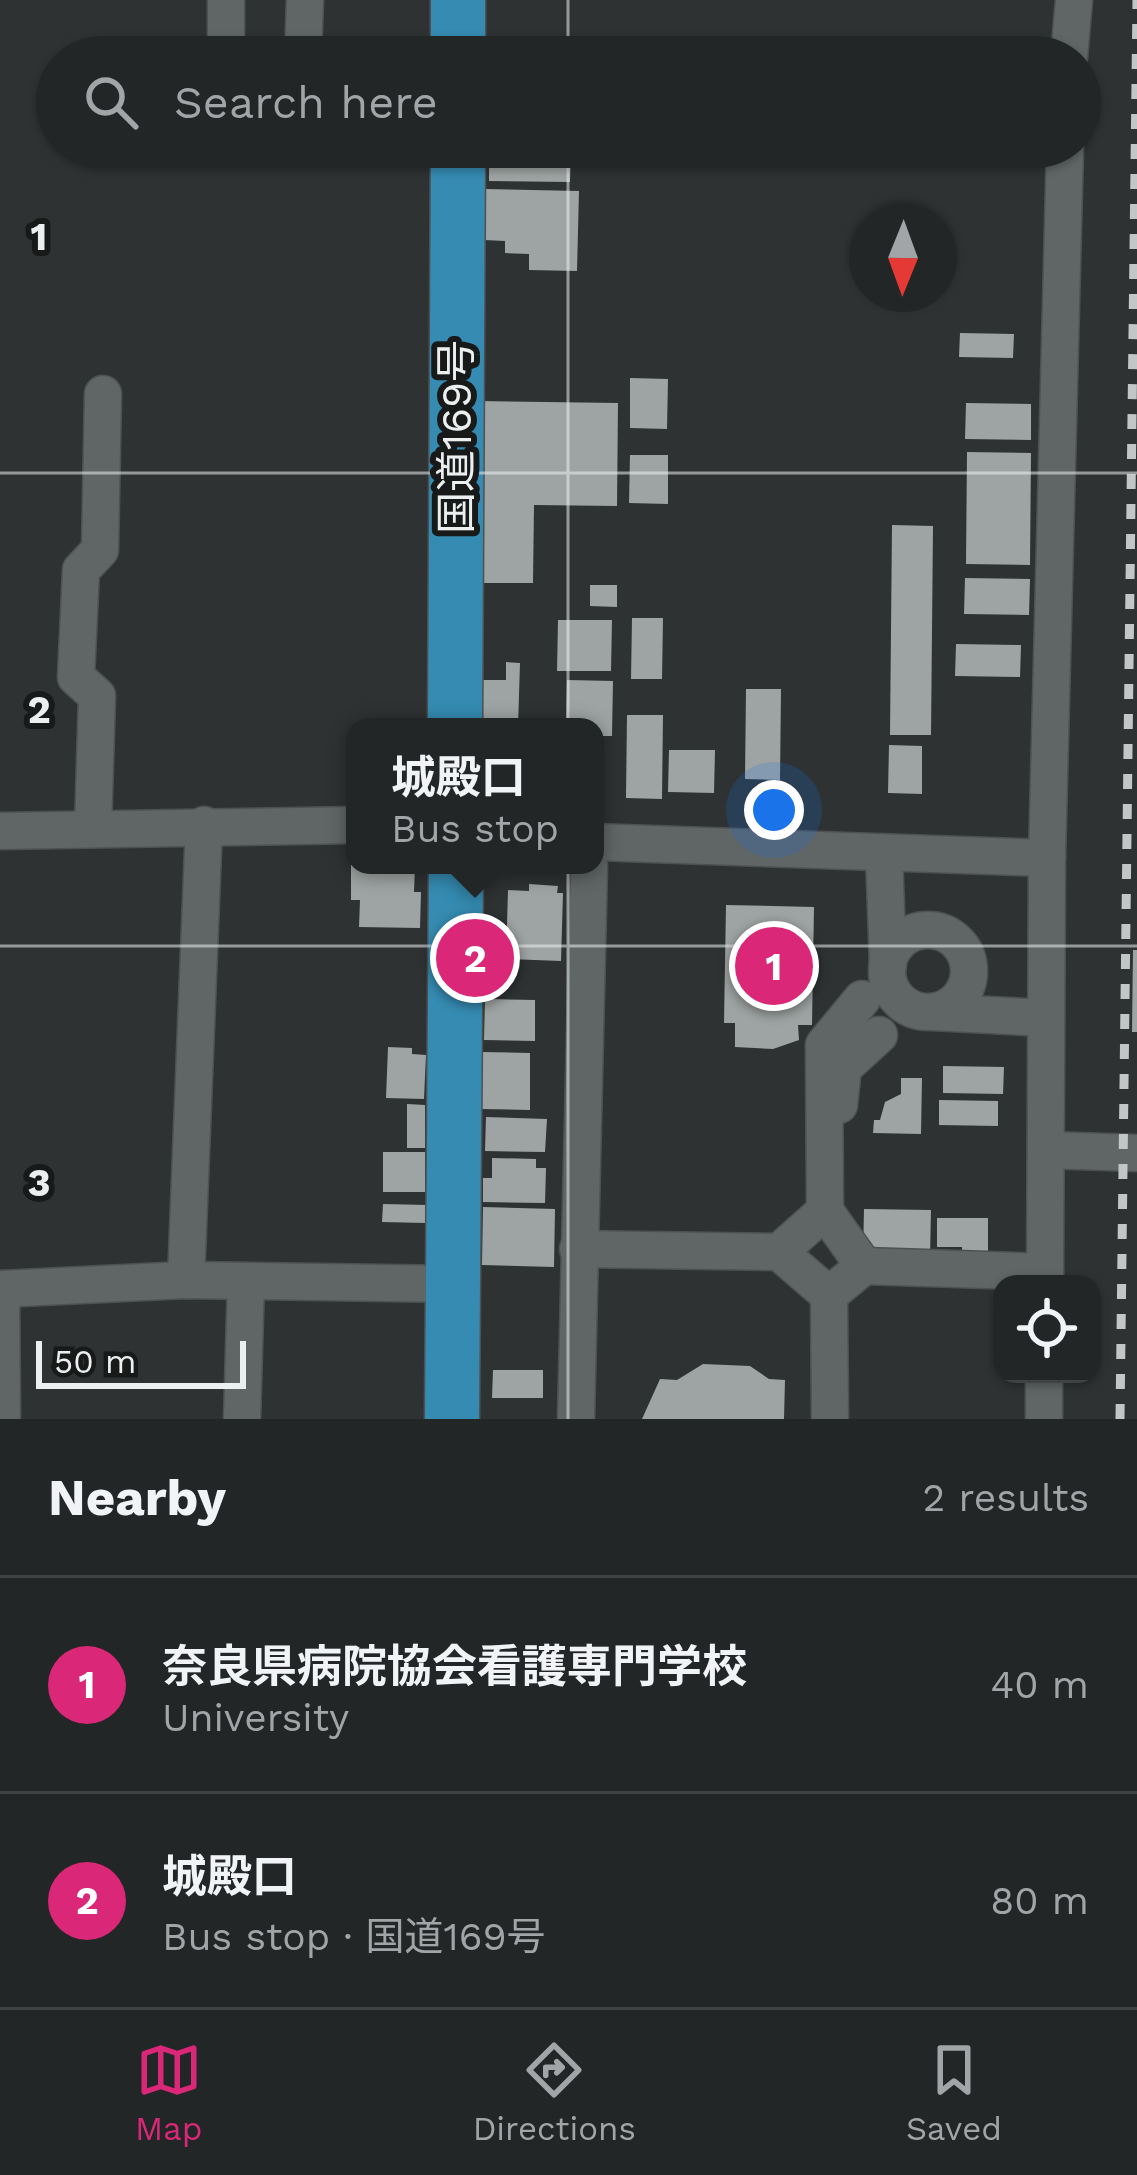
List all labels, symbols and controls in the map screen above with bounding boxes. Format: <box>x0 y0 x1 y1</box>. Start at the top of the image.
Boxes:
search box <box>36 36 1101 168</box>
icon: search <box>78 69 144 135</box>
text: Search here <box>174 76 438 129</box>
north arrow <box>849 204 957 312</box>
text: 1 <box>31 214 47 259</box>
street label: 国道169号 <box>432 340 481 534</box>
text: 2 <box>27 687 51 732</box>
popup <box>346 718 604 874</box>
text: 城殿口 <box>391 751 526 804</box>
your location <box>744 780 804 840</box>
text: Bus stop <box>391 806 559 851</box>
pin: 2 <box>436 913 514 1003</box>
pin: 1 <box>735 921 813 1011</box>
text: 3 <box>27 1160 51 1205</box>
map controls <box>993 1275 1101 1383</box>
button: locate <box>993 1275 1101 1383</box>
scale bar <box>36 1335 246 1388</box>
text: 50 m <box>54 1342 136 1381</box>
text: Nearby <box>48 1468 226 1527</box>
text: 2 results <box>923 1475 1089 1520</box>
text: 奈良県病院協会看護専門学校 <box>162 1640 747 1693</box>
text: 1 <box>79 1662 95 1707</box>
text: 40 m <box>990 1662 1089 1707</box>
text: University <box>162 1695 349 1740</box>
text: 城殿口 <box>162 1850 297 1903</box>
text: 2 <box>75 1878 99 1923</box>
text: 80 m <box>990 1878 1089 1923</box>
text: Bus stop · 国道169号 <box>162 1914 546 1959</box>
tab: Map <box>135 2037 202 2148</box>
tab: Directions <box>473 2037 636 2148</box>
tab: Saved <box>906 2037 1002 2148</box>

